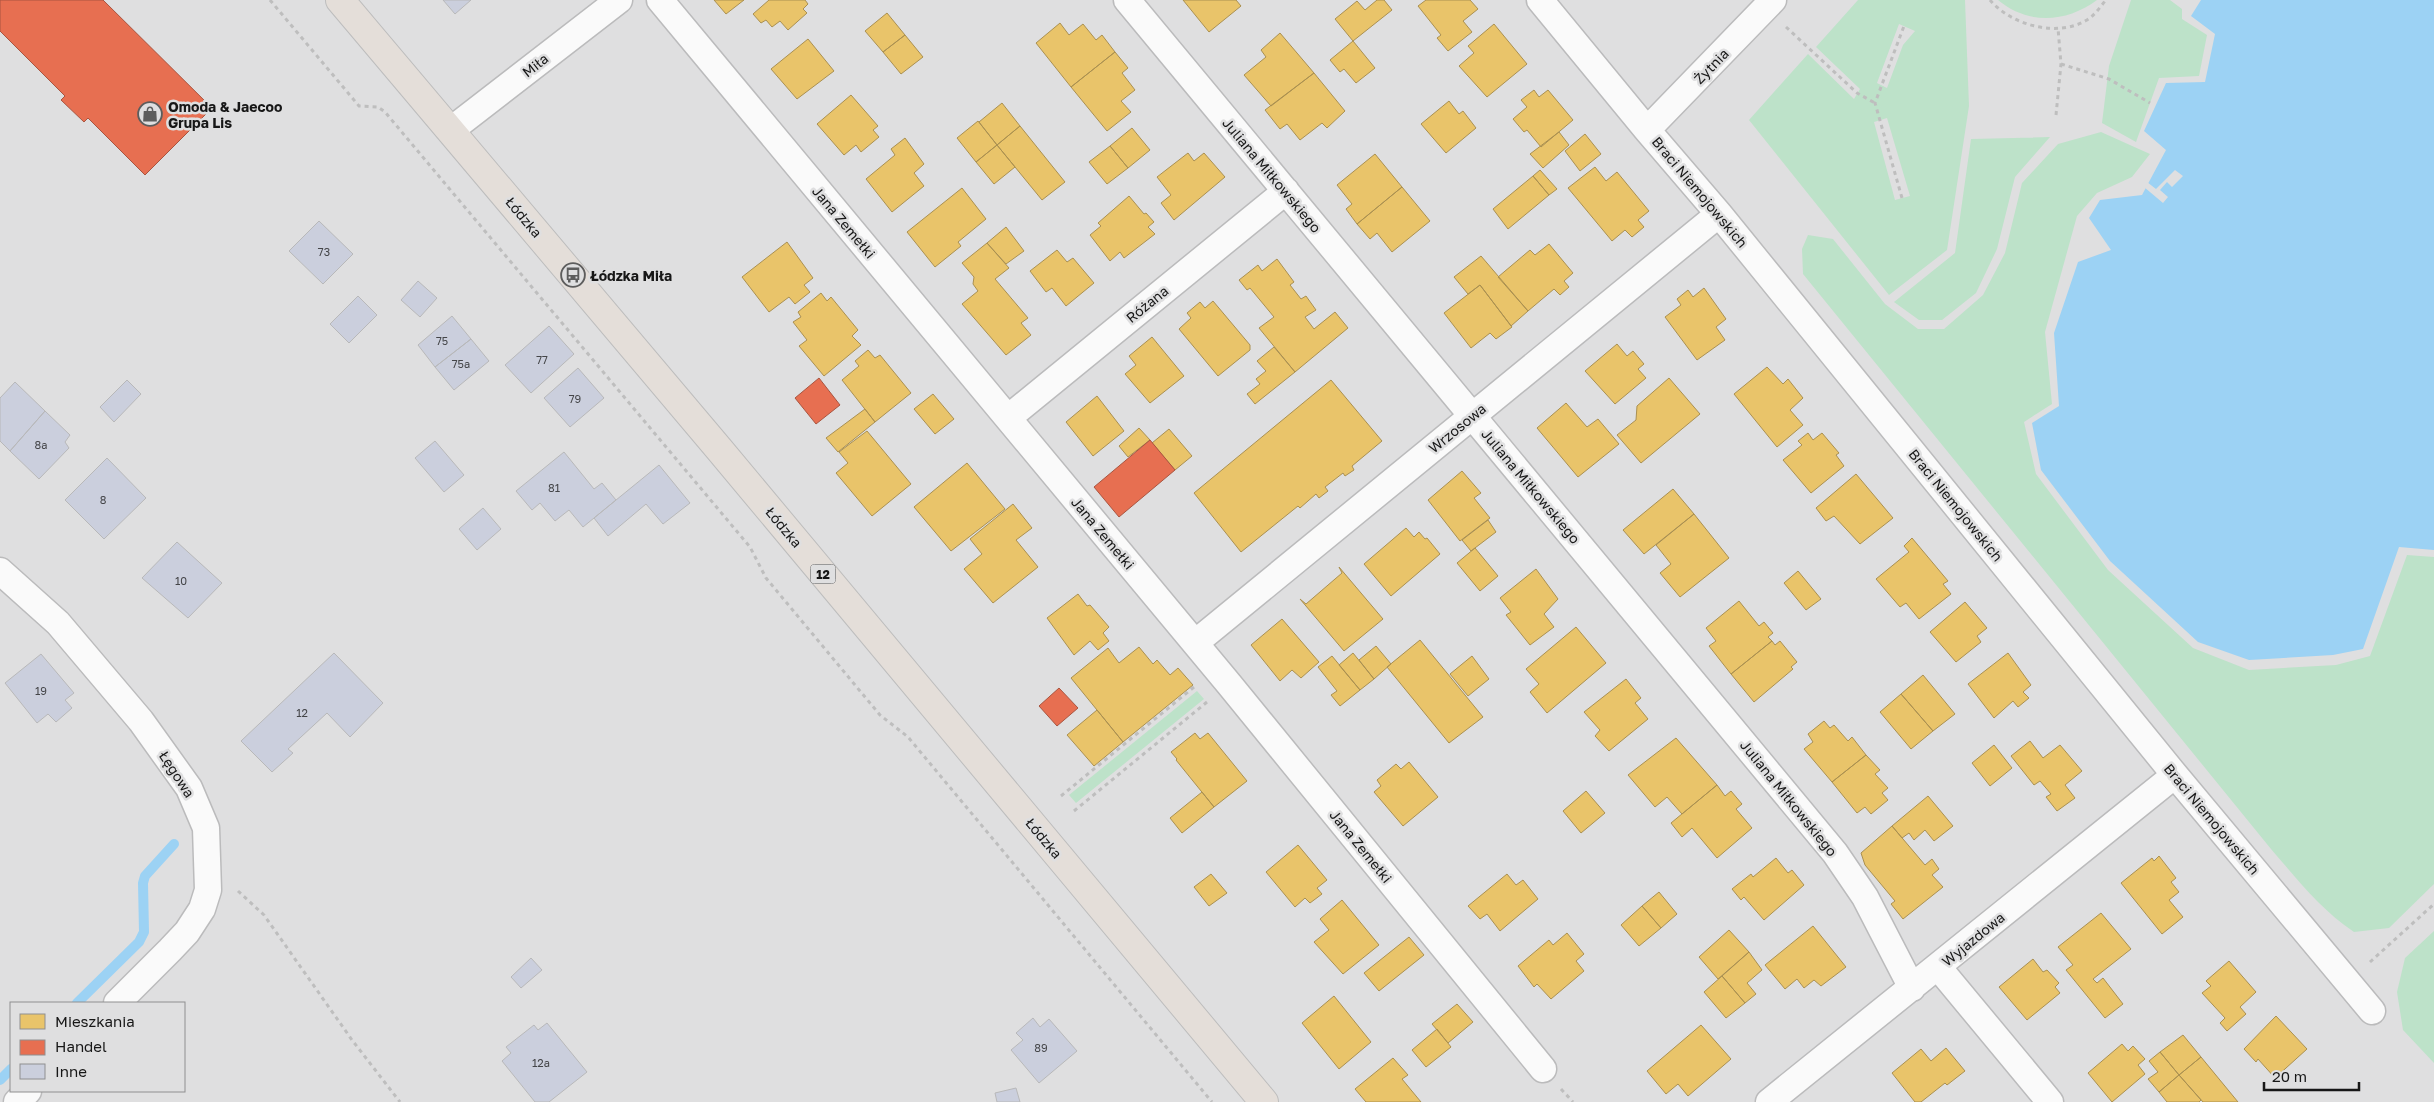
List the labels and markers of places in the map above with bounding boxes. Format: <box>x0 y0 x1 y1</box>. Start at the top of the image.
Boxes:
place label: Omoda & Jaecoo Grupa Lis <box>168 98 282 131</box>
shop icon: Omoda & Jaecoo Grupa Lis <box>137 101 163 127</box>
bus stop icon: Łódzka Miła <box>560 262 586 288</box>
place label: Łódzka Miła <box>590 267 672 284</box>

